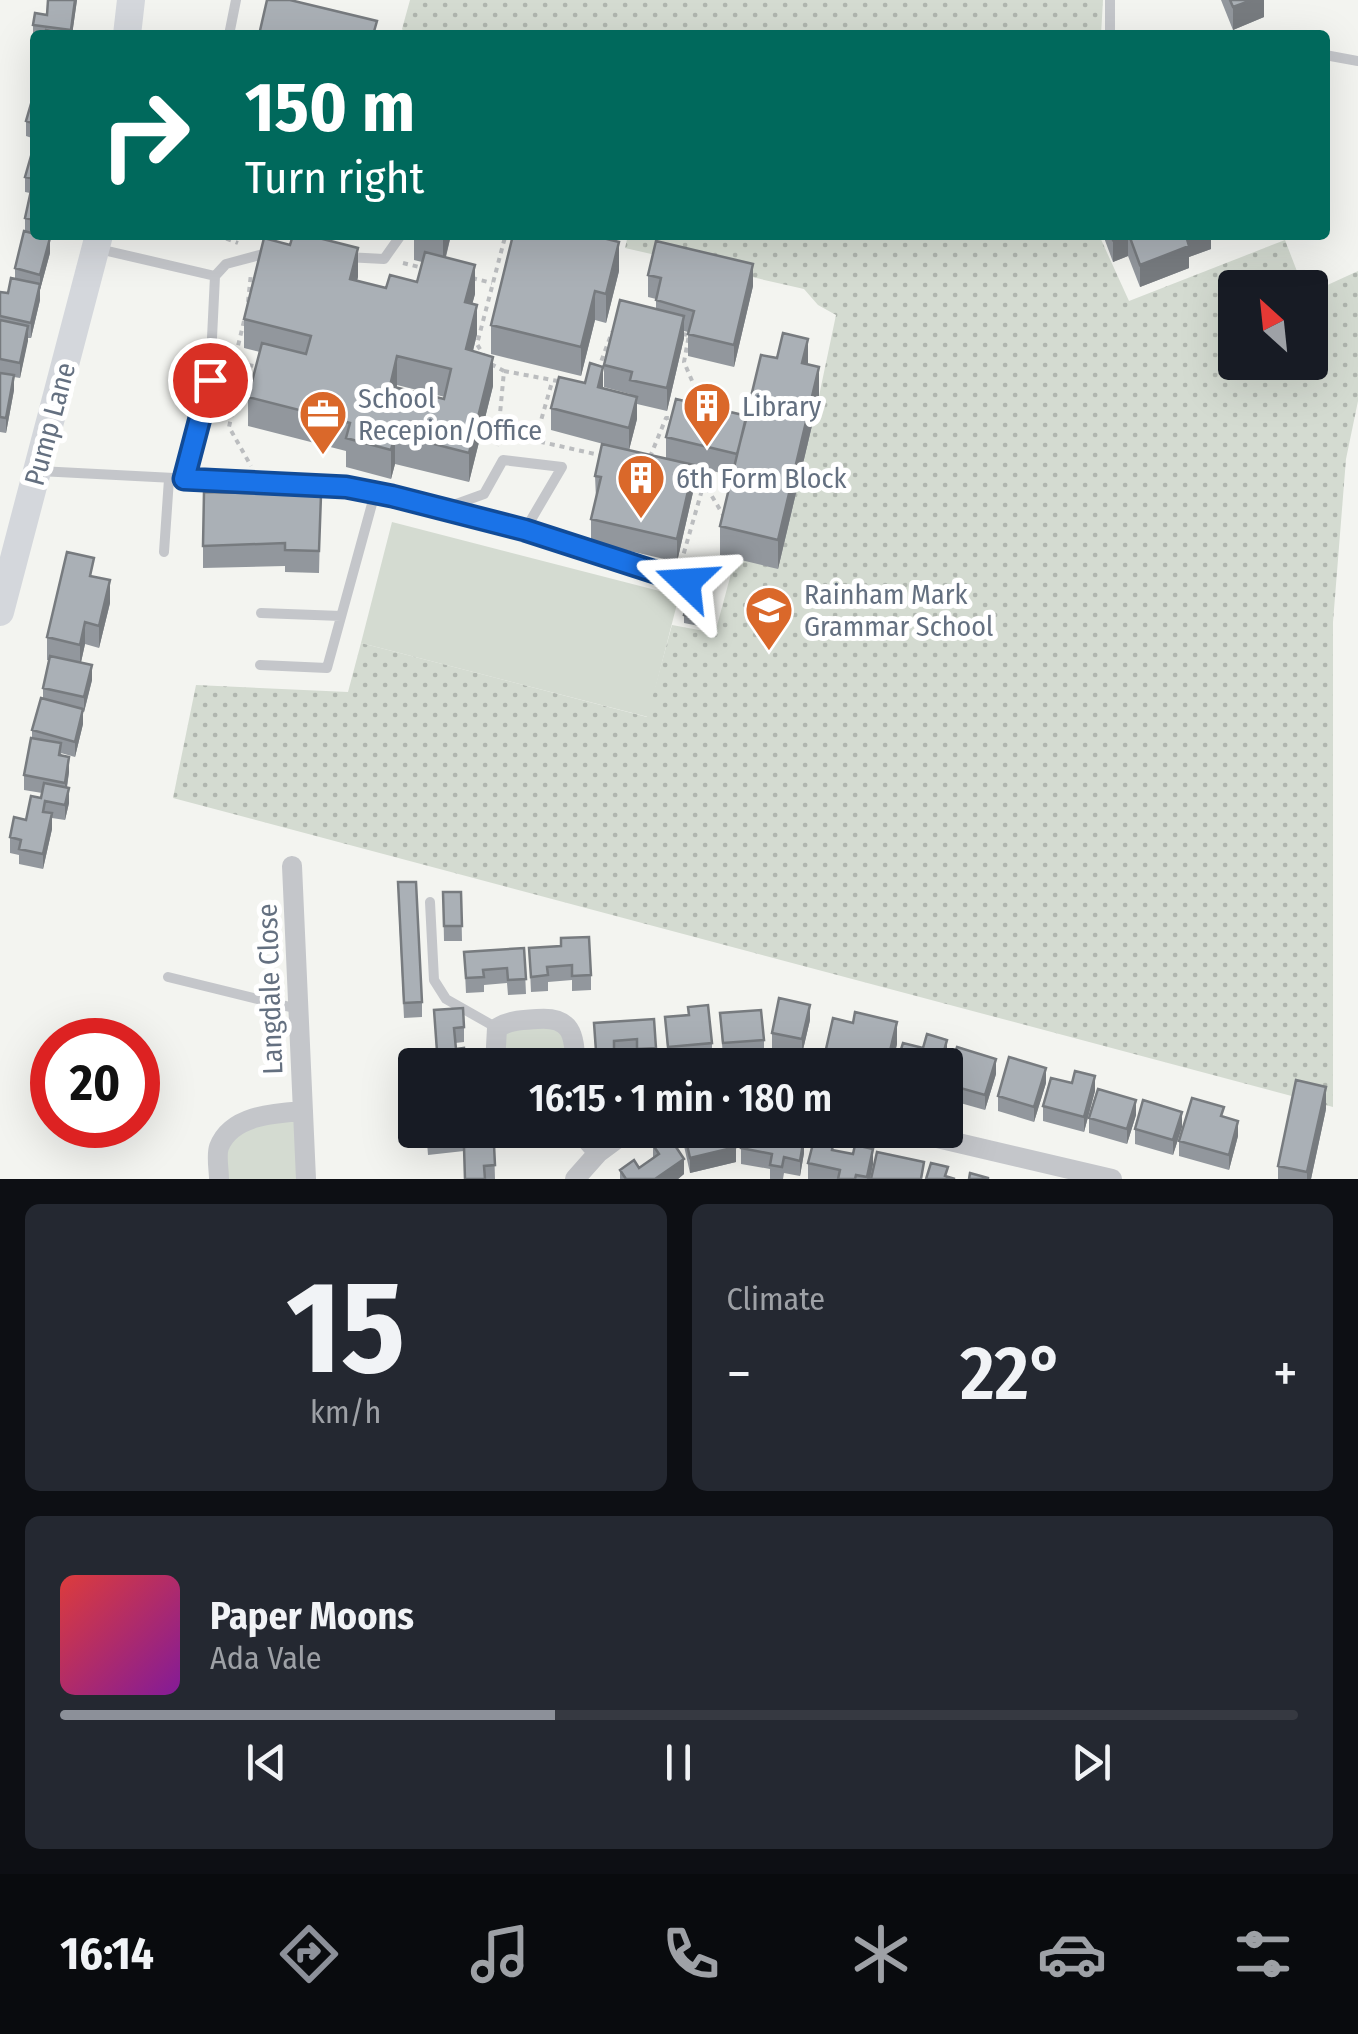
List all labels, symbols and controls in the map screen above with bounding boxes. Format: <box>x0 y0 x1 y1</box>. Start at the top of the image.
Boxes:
text: 150 m <box>245 66 415 150</box>
icon: right <box>80 70 210 200</box>
text: Turn right <box>245 151 424 205</box>
north arrow <box>1218 270 1328 380</box>
map controls <box>1218 270 1328 380</box>
pin <box>168 338 253 423</box>
icon: arrive <box>183 353 238 408</box>
street label: Pump Lane <box>18 359 82 489</box>
building icon: Library <box>681 380 733 448</box>
place label: School Recepion/Office <box>358 382 542 447</box>
office icon: School Recepion/Office <box>297 388 349 456</box>
place label: Library <box>742 390 822 423</box>
building icon: 6th Form Block <box>615 452 667 520</box>
place label: 6th Form Block <box>676 462 848 495</box>
position arrow <box>634 530 738 634</box>
place label: Rainham Mark Grammar School <box>804 578 993 643</box>
school or university icon: Rainham Mark Grammar School <box>743 584 795 652</box>
street label: Langdale Close <box>251 903 289 1075</box>
speed limit sign: 20 <box>30 1018 160 1148</box>
text: 16:15 · 1 min · 180 m <box>529 1075 832 1121</box>
text: 15 <box>286 1250 405 1406</box>
text: Climate <box>727 1280 825 1318</box>
text: 22° <box>960 1329 1064 1419</box>
text: − <box>727 1341 751 1407</box>
text: + <box>1273 1341 1298 1407</box>
text: km/h <box>310 1393 381 1431</box>
text: Paper Moons <box>210 1593 414 1639</box>
text: Ada Vale <box>210 1639 322 1677</box>
icon: previous <box>239 1735 294 1790</box>
icon: pause <box>651 1735 706 1790</box>
icon: next <box>1064 1735 1119 1790</box>
icon: directions <box>274 1919 344 1989</box>
icon: music <box>465 1919 535 1989</box>
icon: phone <box>656 1919 726 1989</box>
icon: climate <box>846 1919 916 1989</box>
icon: car <box>1037 1919 1107 1989</box>
icon: filters <box>1228 1919 1298 1989</box>
text: 16:14 <box>60 1927 154 1981</box>

